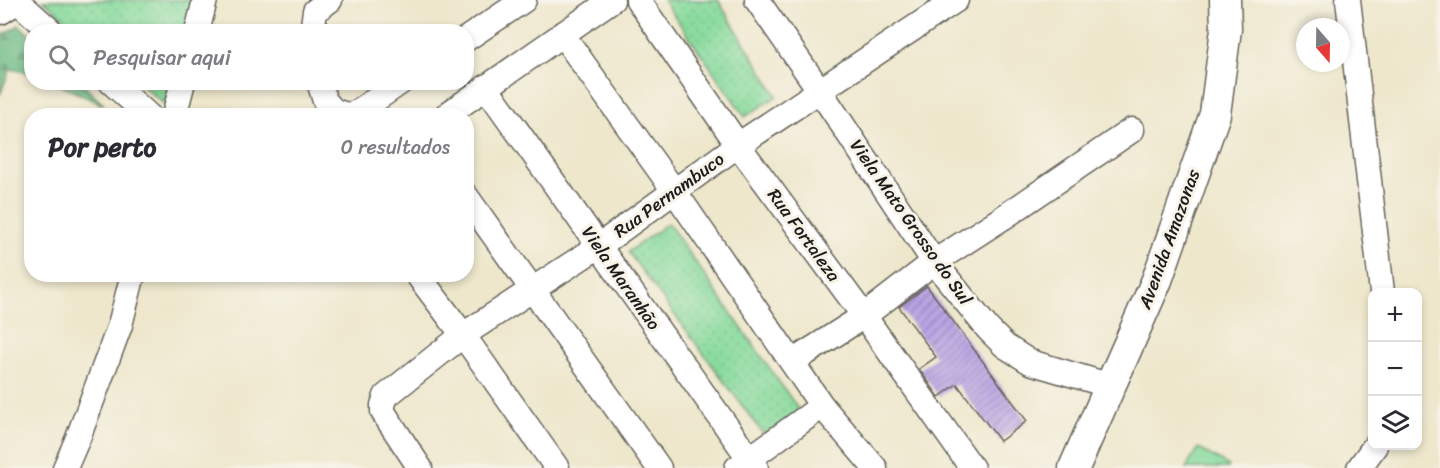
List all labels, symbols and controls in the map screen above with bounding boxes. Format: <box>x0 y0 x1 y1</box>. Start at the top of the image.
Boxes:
north arrow <box>1296 18 1350 72</box>
search box <box>24 24 474 90</box>
text: Pesquisar aqui <box>93 38 231 77</box>
icon: search <box>45 41 78 74</box>
text: Por perto <box>48 124 156 170</box>
text: 0 resultados <box>340 130 450 165</box>
street label: Viela Mato Grosso do Sul <box>841 132 981 313</box>
street label: Rua Pernambuco <box>607 144 731 246</box>
street label: Avenida Amazonas <box>1129 164 1209 314</box>
street label: Rua Fortaleza <box>759 181 849 289</box>
street label: Viela Maranhão <box>573 219 669 337</box>
map controls <box>1368 288 1422 450</box>
button: + <box>1368 288 1422 342</box>
button: − <box>1368 342 1422 396</box>
button: layers <box>1368 396 1422 450</box>

